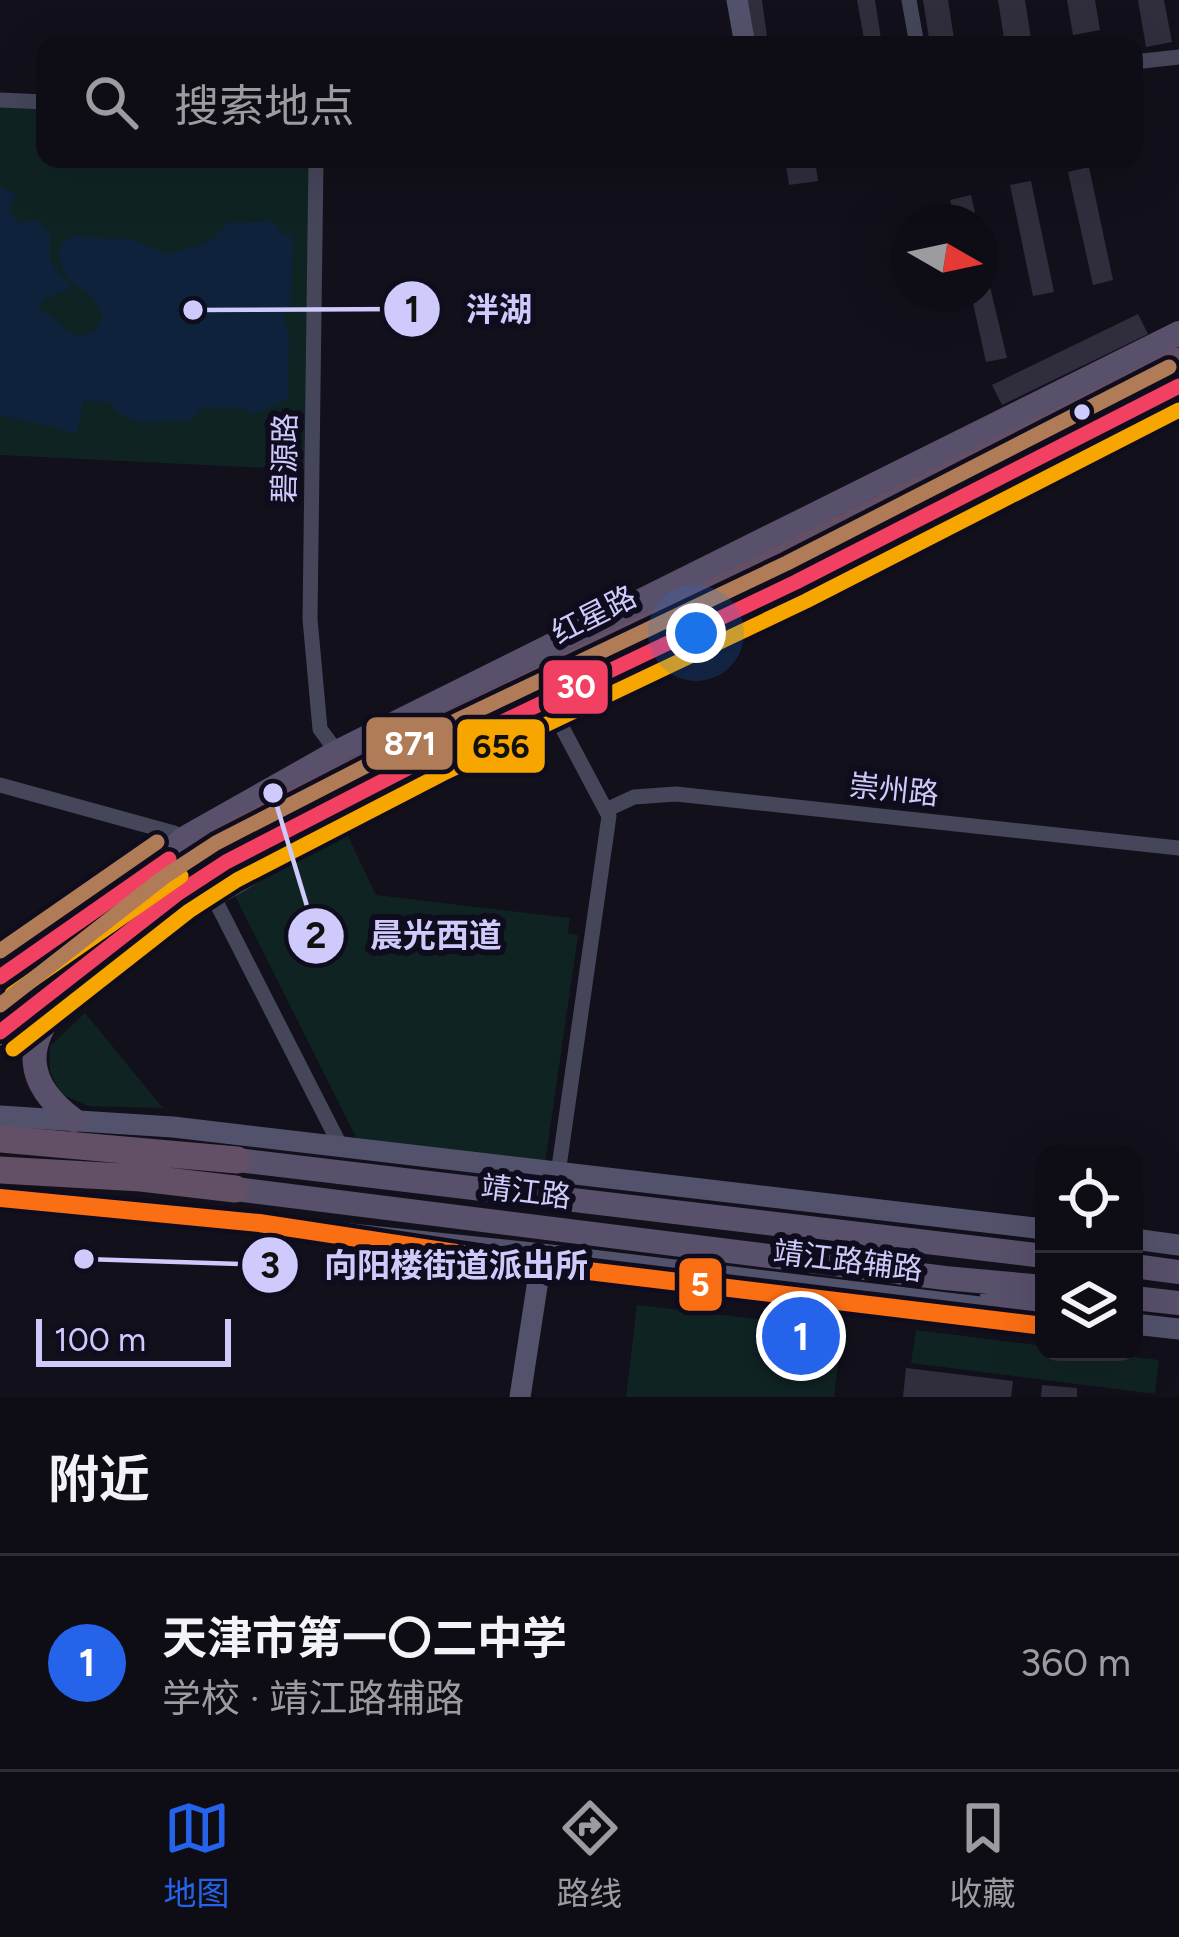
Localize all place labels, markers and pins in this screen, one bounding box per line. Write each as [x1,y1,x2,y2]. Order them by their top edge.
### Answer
callout: 泮湖 [382,275,556,344]
unlabelled marker [1071,401,1093,423]
callout: 晨光西道 [286,901,526,970]
callout: 向阳楼街道派出所 [240,1231,612,1300]
pin: 1 [762,1291,840,1381]

